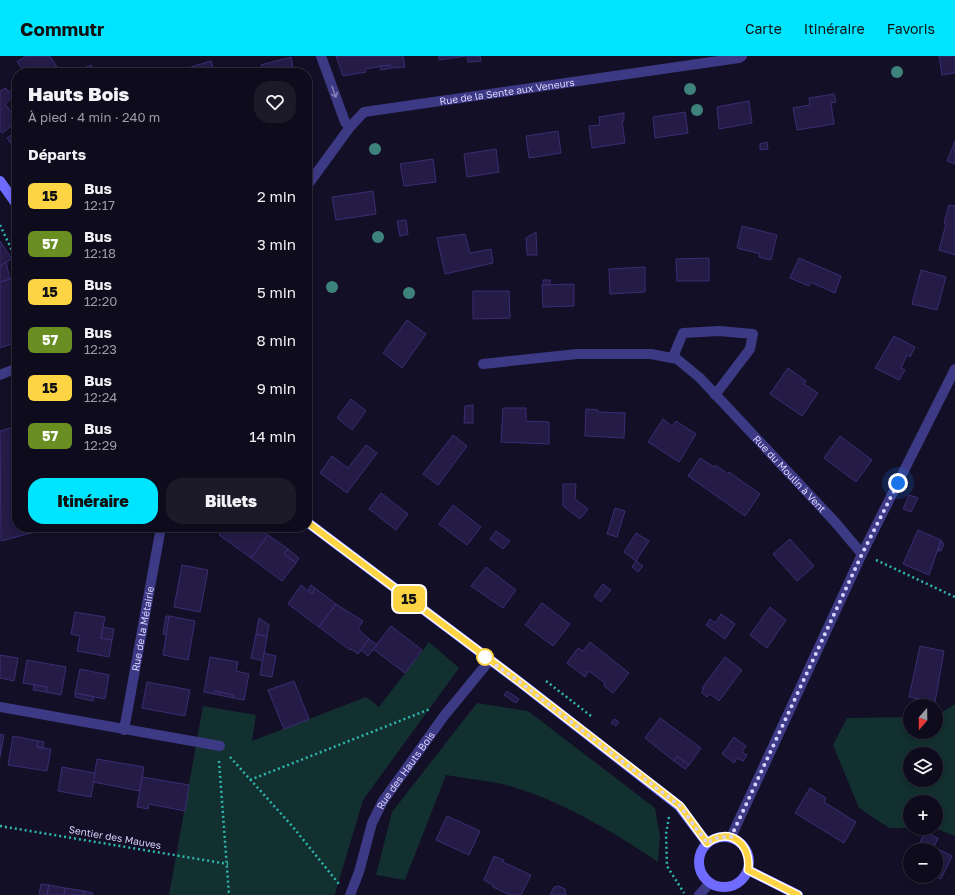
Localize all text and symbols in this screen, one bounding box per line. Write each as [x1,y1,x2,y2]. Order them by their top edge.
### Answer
text: Commutr [20,17,104,40]
text: Carte [745,20,782,37]
text: Itinéraire [804,20,865,37]
text: Favoris [887,20,935,37]
street label: Rue de la Sente aux Veneurs [439,76,575,107]
button: heart [254,81,296,123]
text: Hauts Bois [28,82,129,105]
one-way arrow [331,86,339,98]
text: À pied · 4 min · 240 m [28,109,160,125]
text: Départs [28,145,86,163]
text: Bus [84,179,112,197]
text: 15 [42,187,58,204]
text: 2 min [257,187,296,205]
text: 12:17 [84,197,115,213]
text: Bus [84,227,112,245]
text: 57 [42,235,58,252]
text: 3 min [257,235,296,253]
text: 12:18 [84,245,116,261]
text: Bus [84,275,112,293]
text: 15 [42,283,58,300]
text: 5 min [257,283,296,301]
text: 12:20 [84,293,117,309]
text: Bus [84,323,112,341]
text: 57 [42,331,58,348]
text: 8 min [257,331,296,349]
text: 12:23 [84,341,117,357]
text: Bus [84,371,112,389]
text: 15 [42,379,58,396]
text: 9 min [257,379,296,397]
text: 12:24 [84,389,117,405]
text: Bus [84,419,112,437]
text: 57 [42,427,58,444]
text: 14 min [249,427,296,445]
street label: Rue du Moulin à Vent [751,433,829,515]
text: 12:29 [84,437,117,453]
your location [888,473,908,493]
button: Itinéraire [28,478,158,524]
button: Billets [166,478,296,524]
street label: Rue de la Métairie [129,585,156,672]
line badge: 15 [391,586,427,612]
text: 15 [401,590,417,607]
unlabelled marker [476,648,494,666]
north arrow [903,699,943,739]
map controls [903,699,943,883]
street label: Rue des Hauts Bois [374,729,437,811]
button: layers [903,747,943,787]
button: + [903,795,943,835]
street label: Sentier des Mauves [68,823,162,851]
button: − [903,843,943,883]

